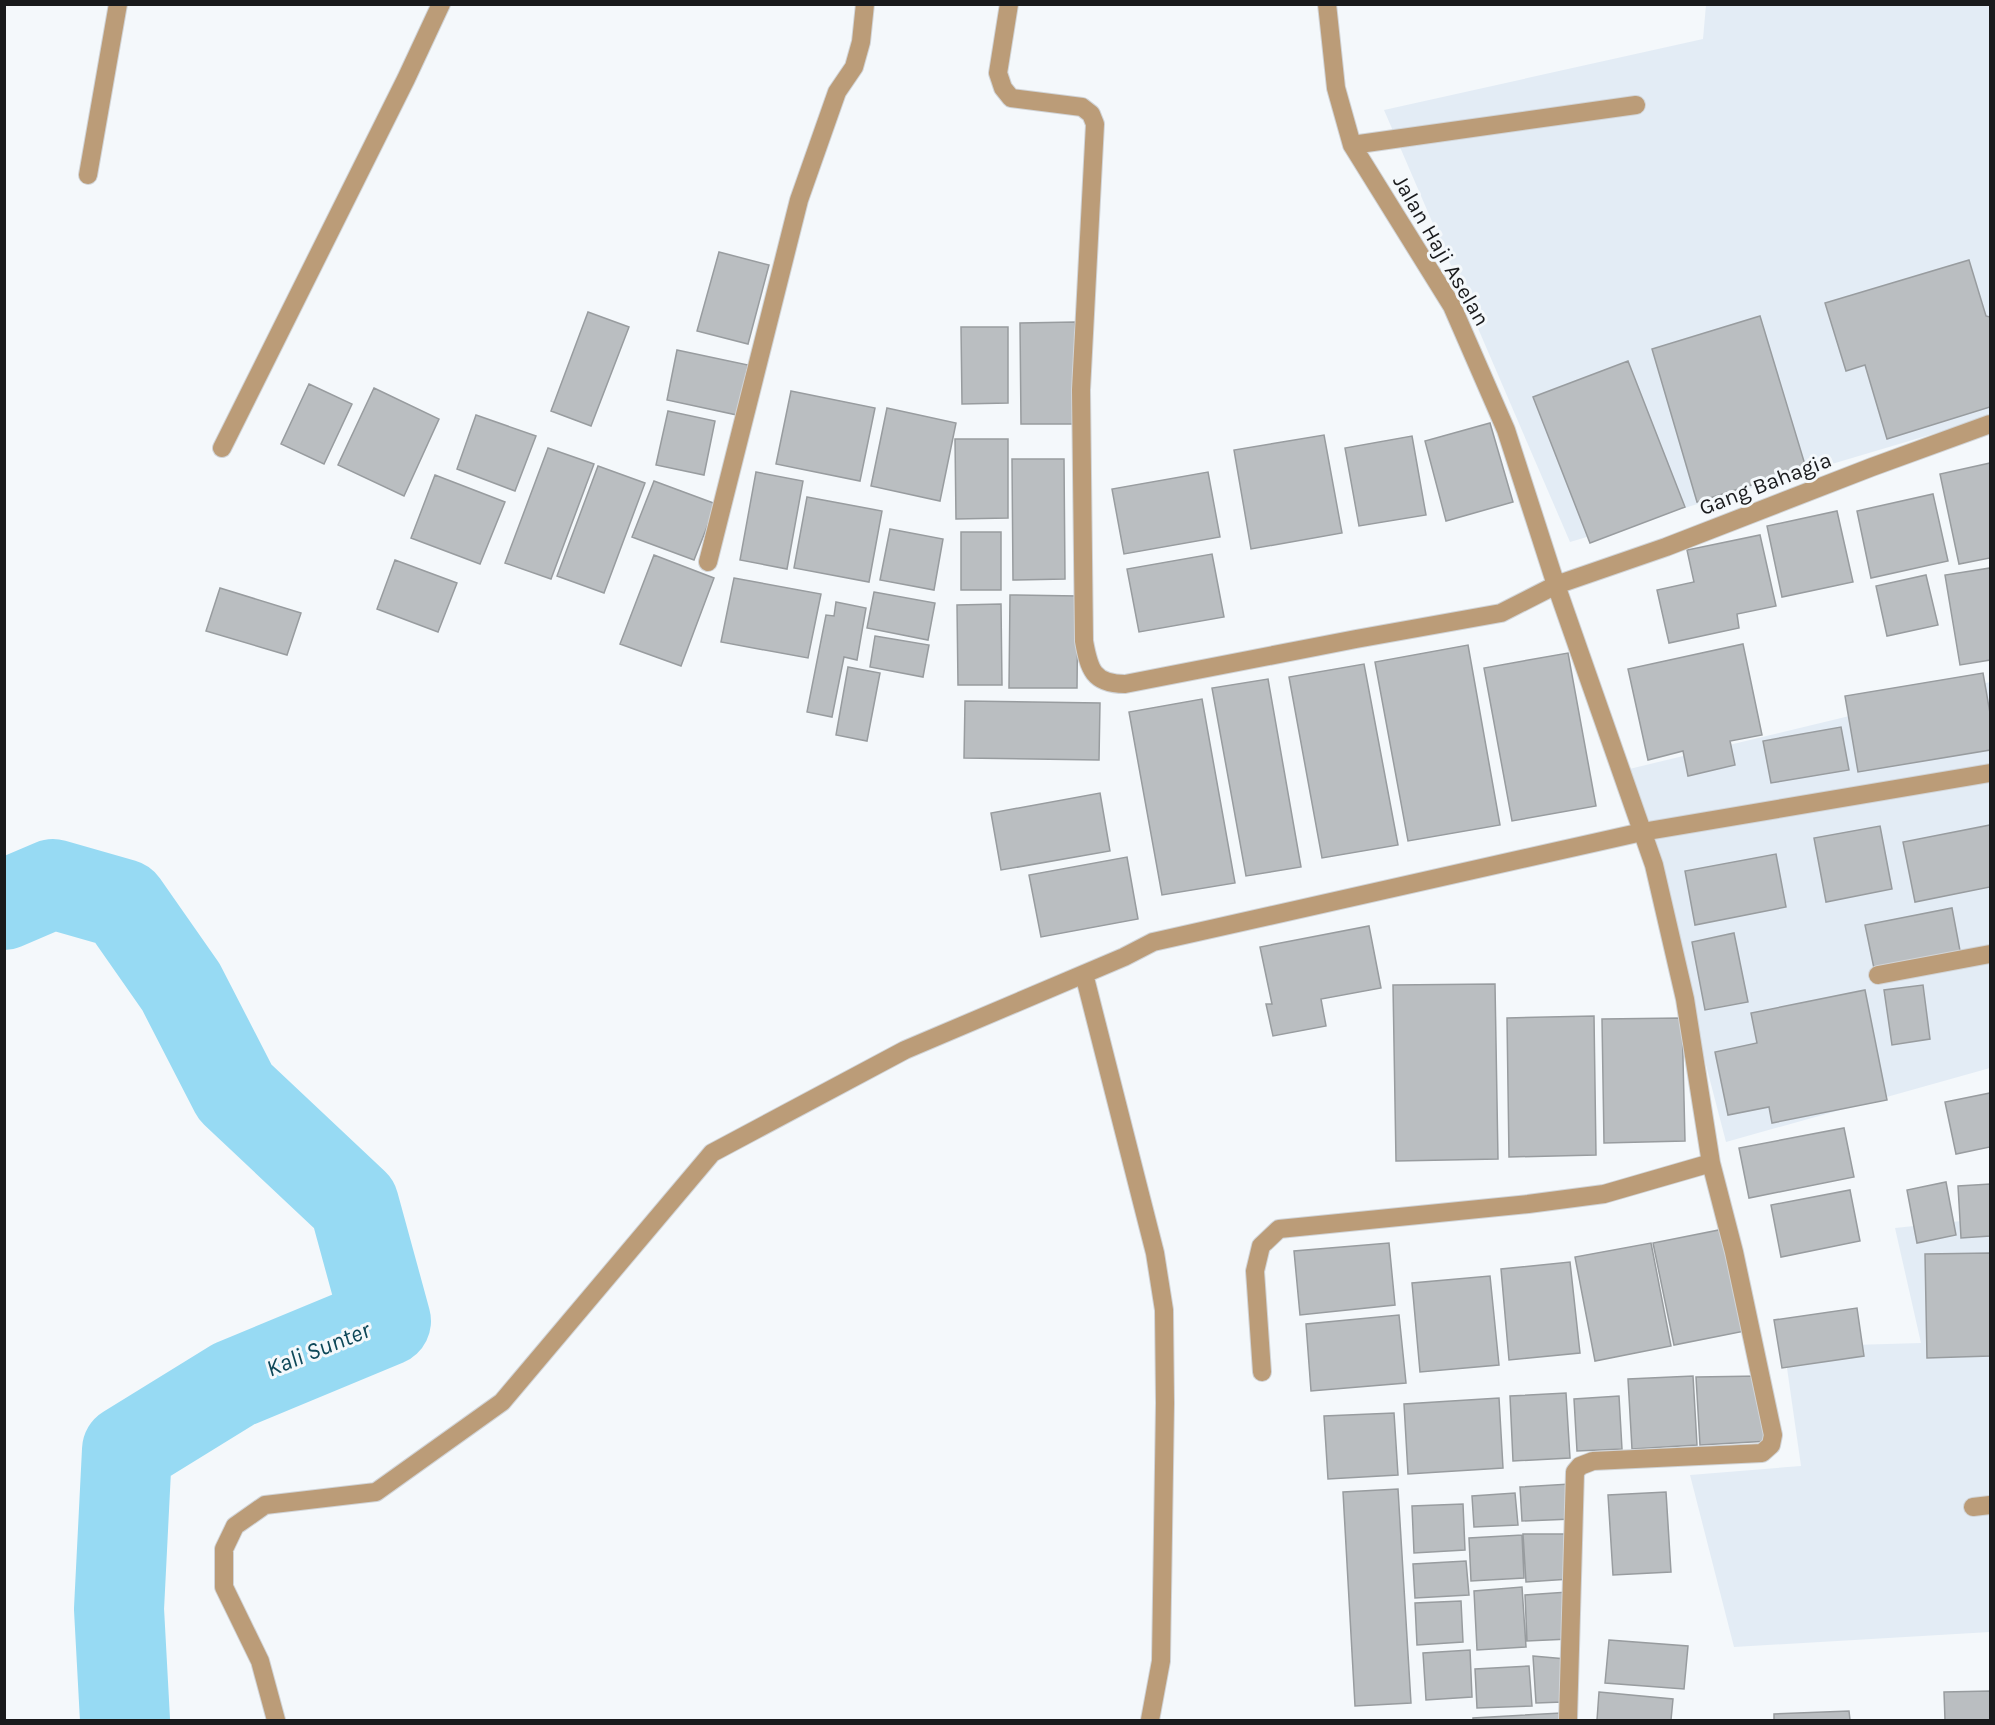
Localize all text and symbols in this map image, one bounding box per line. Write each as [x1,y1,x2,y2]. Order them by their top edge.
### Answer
street label: Jalan Haji Aselan [1387,170,1495,331]
street label: Gang Bahagia [1696,447,1835,521]
water label: Kali Sunter [262,1315,375,1382]

